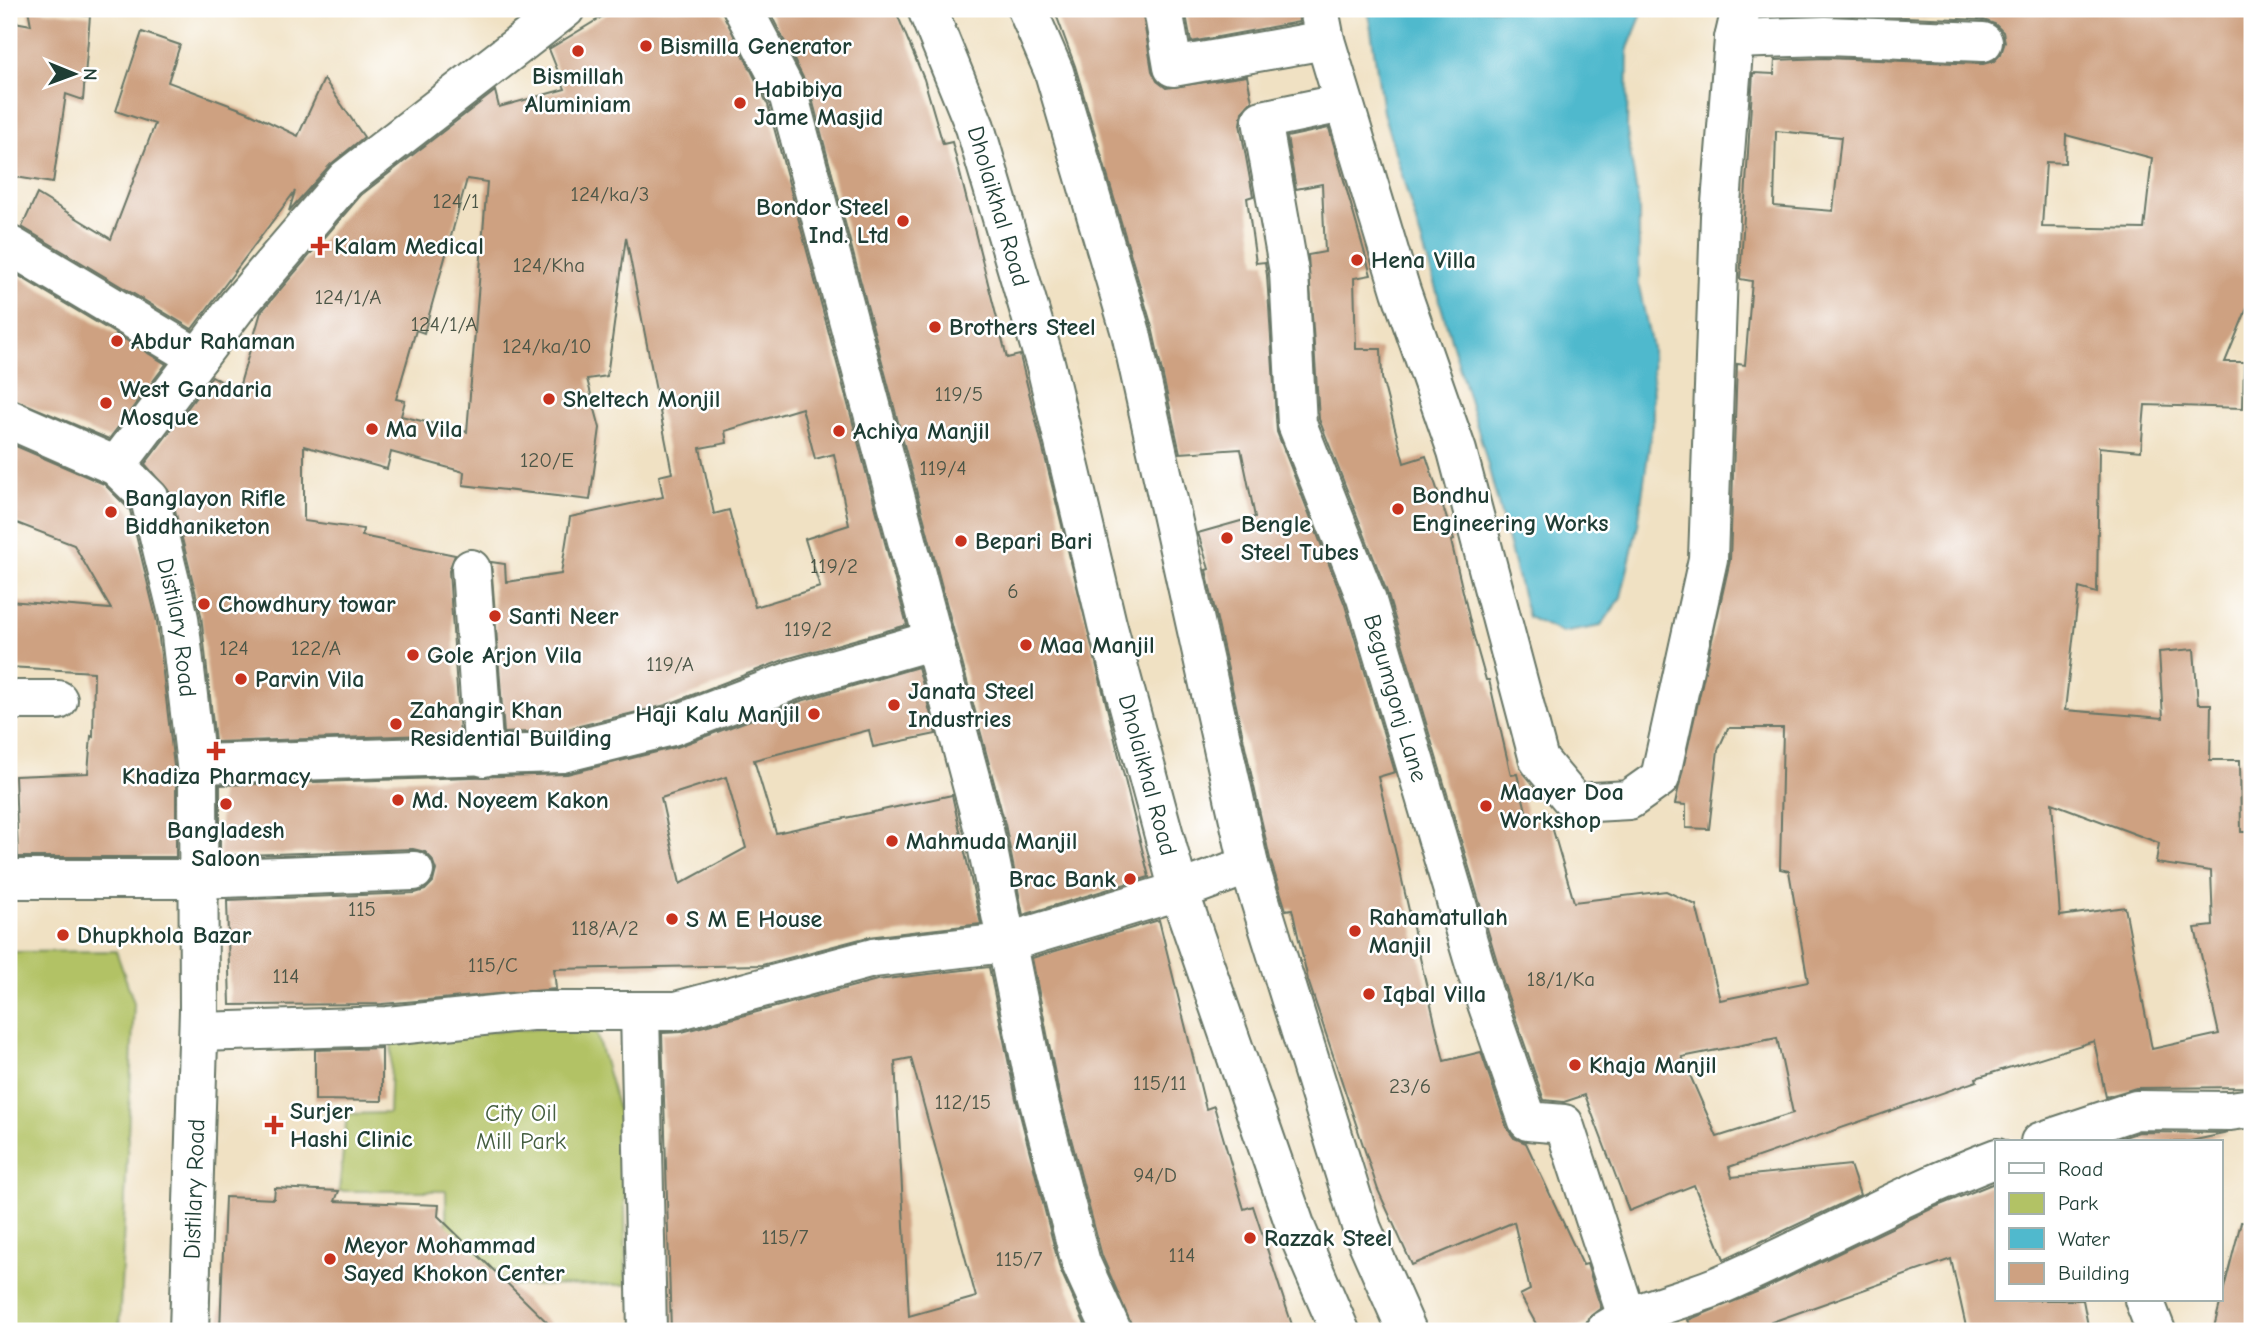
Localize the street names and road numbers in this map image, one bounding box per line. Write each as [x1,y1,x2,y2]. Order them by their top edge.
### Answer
street label: Dholaikhal Road [961,123,1036,290]
street label: Distilary Road [151,555,202,699]
street label: Begumgonj Lane [1358,611,1434,785]
street label: Dholaikhal Road [1113,691,1183,858]
street label: Distilary Road [178,1118,210,1260]

